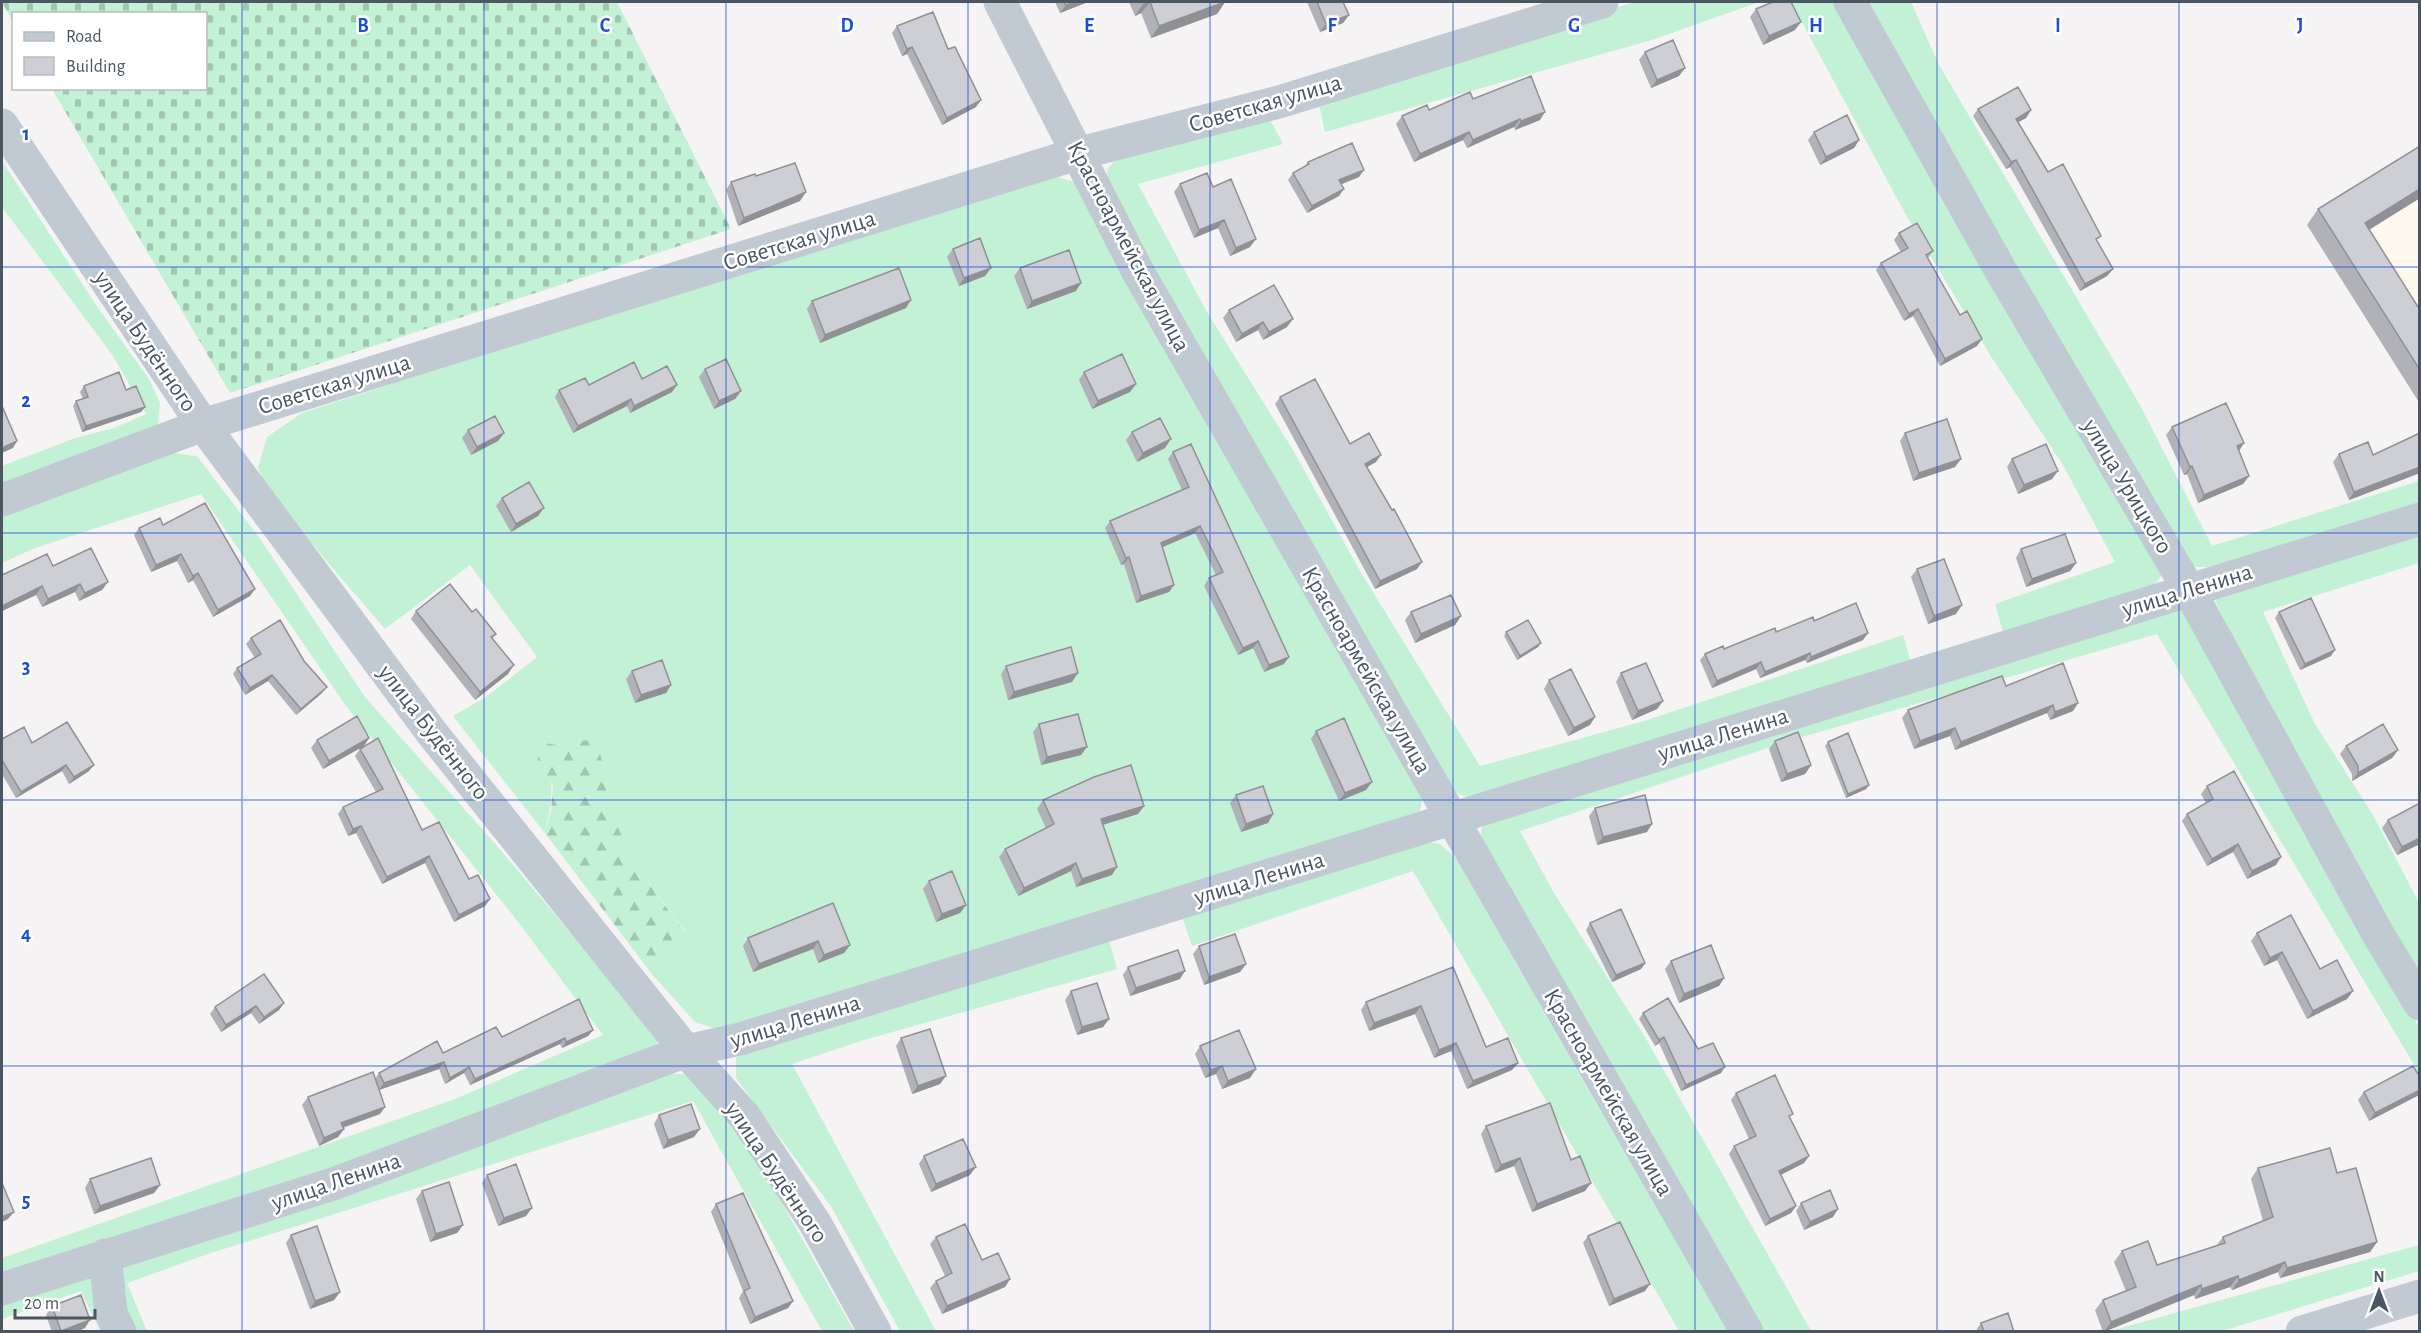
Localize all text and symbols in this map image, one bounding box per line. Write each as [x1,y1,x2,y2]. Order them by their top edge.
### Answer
legend [12,12,207,90]
text: B [357,16,369,36]
text: C [600,16,611,36]
text: D [840,16,854,36]
text: E [1084,16,1094,36]
text: F [1327,16,1337,36]
text: G [1568,16,1580,36]
text: H [1809,16,1823,36]
text: I [2055,16,2061,36]
text: J [2297,16,2303,36]
text: Road [66,28,102,46]
text: Building [66,58,126,76]
street label: Советская улица [1186,71,1345,137]
text: 1 [22,124,30,144]
street label: Красноармейская улица [1062,137,1194,356]
street label: Советская улица [720,206,878,276]
street label: улица Будённого [89,266,201,416]
street label: Советская улица [255,350,413,420]
text: 2 [21,391,31,411]
street label: улица Урицкого [2077,414,2177,558]
street label: улица Ленина [2118,560,2255,622]
street label: Красноармейская улица [1297,563,1435,778]
text: 3 [22,657,30,677]
street label: улица Будённого [373,660,493,805]
street label: улица Ленина [1654,704,1791,766]
street label: улица Ленина [1190,848,1327,910]
text: 4 [21,924,31,944]
street label: Красноармейская улица [1539,985,1677,1200]
street label: улица Ленина [726,991,863,1053]
street label: улица Будённого [720,1097,832,1247]
street label: улица Ленина [268,1149,404,1216]
text: 5 [22,1191,30,1211]
north arrow [2349,1261,2409,1321]
text: N [2373,1269,2385,1285]
scale bar [15,1282,94,1320]
text: 20 m [24,1295,59,1313]

